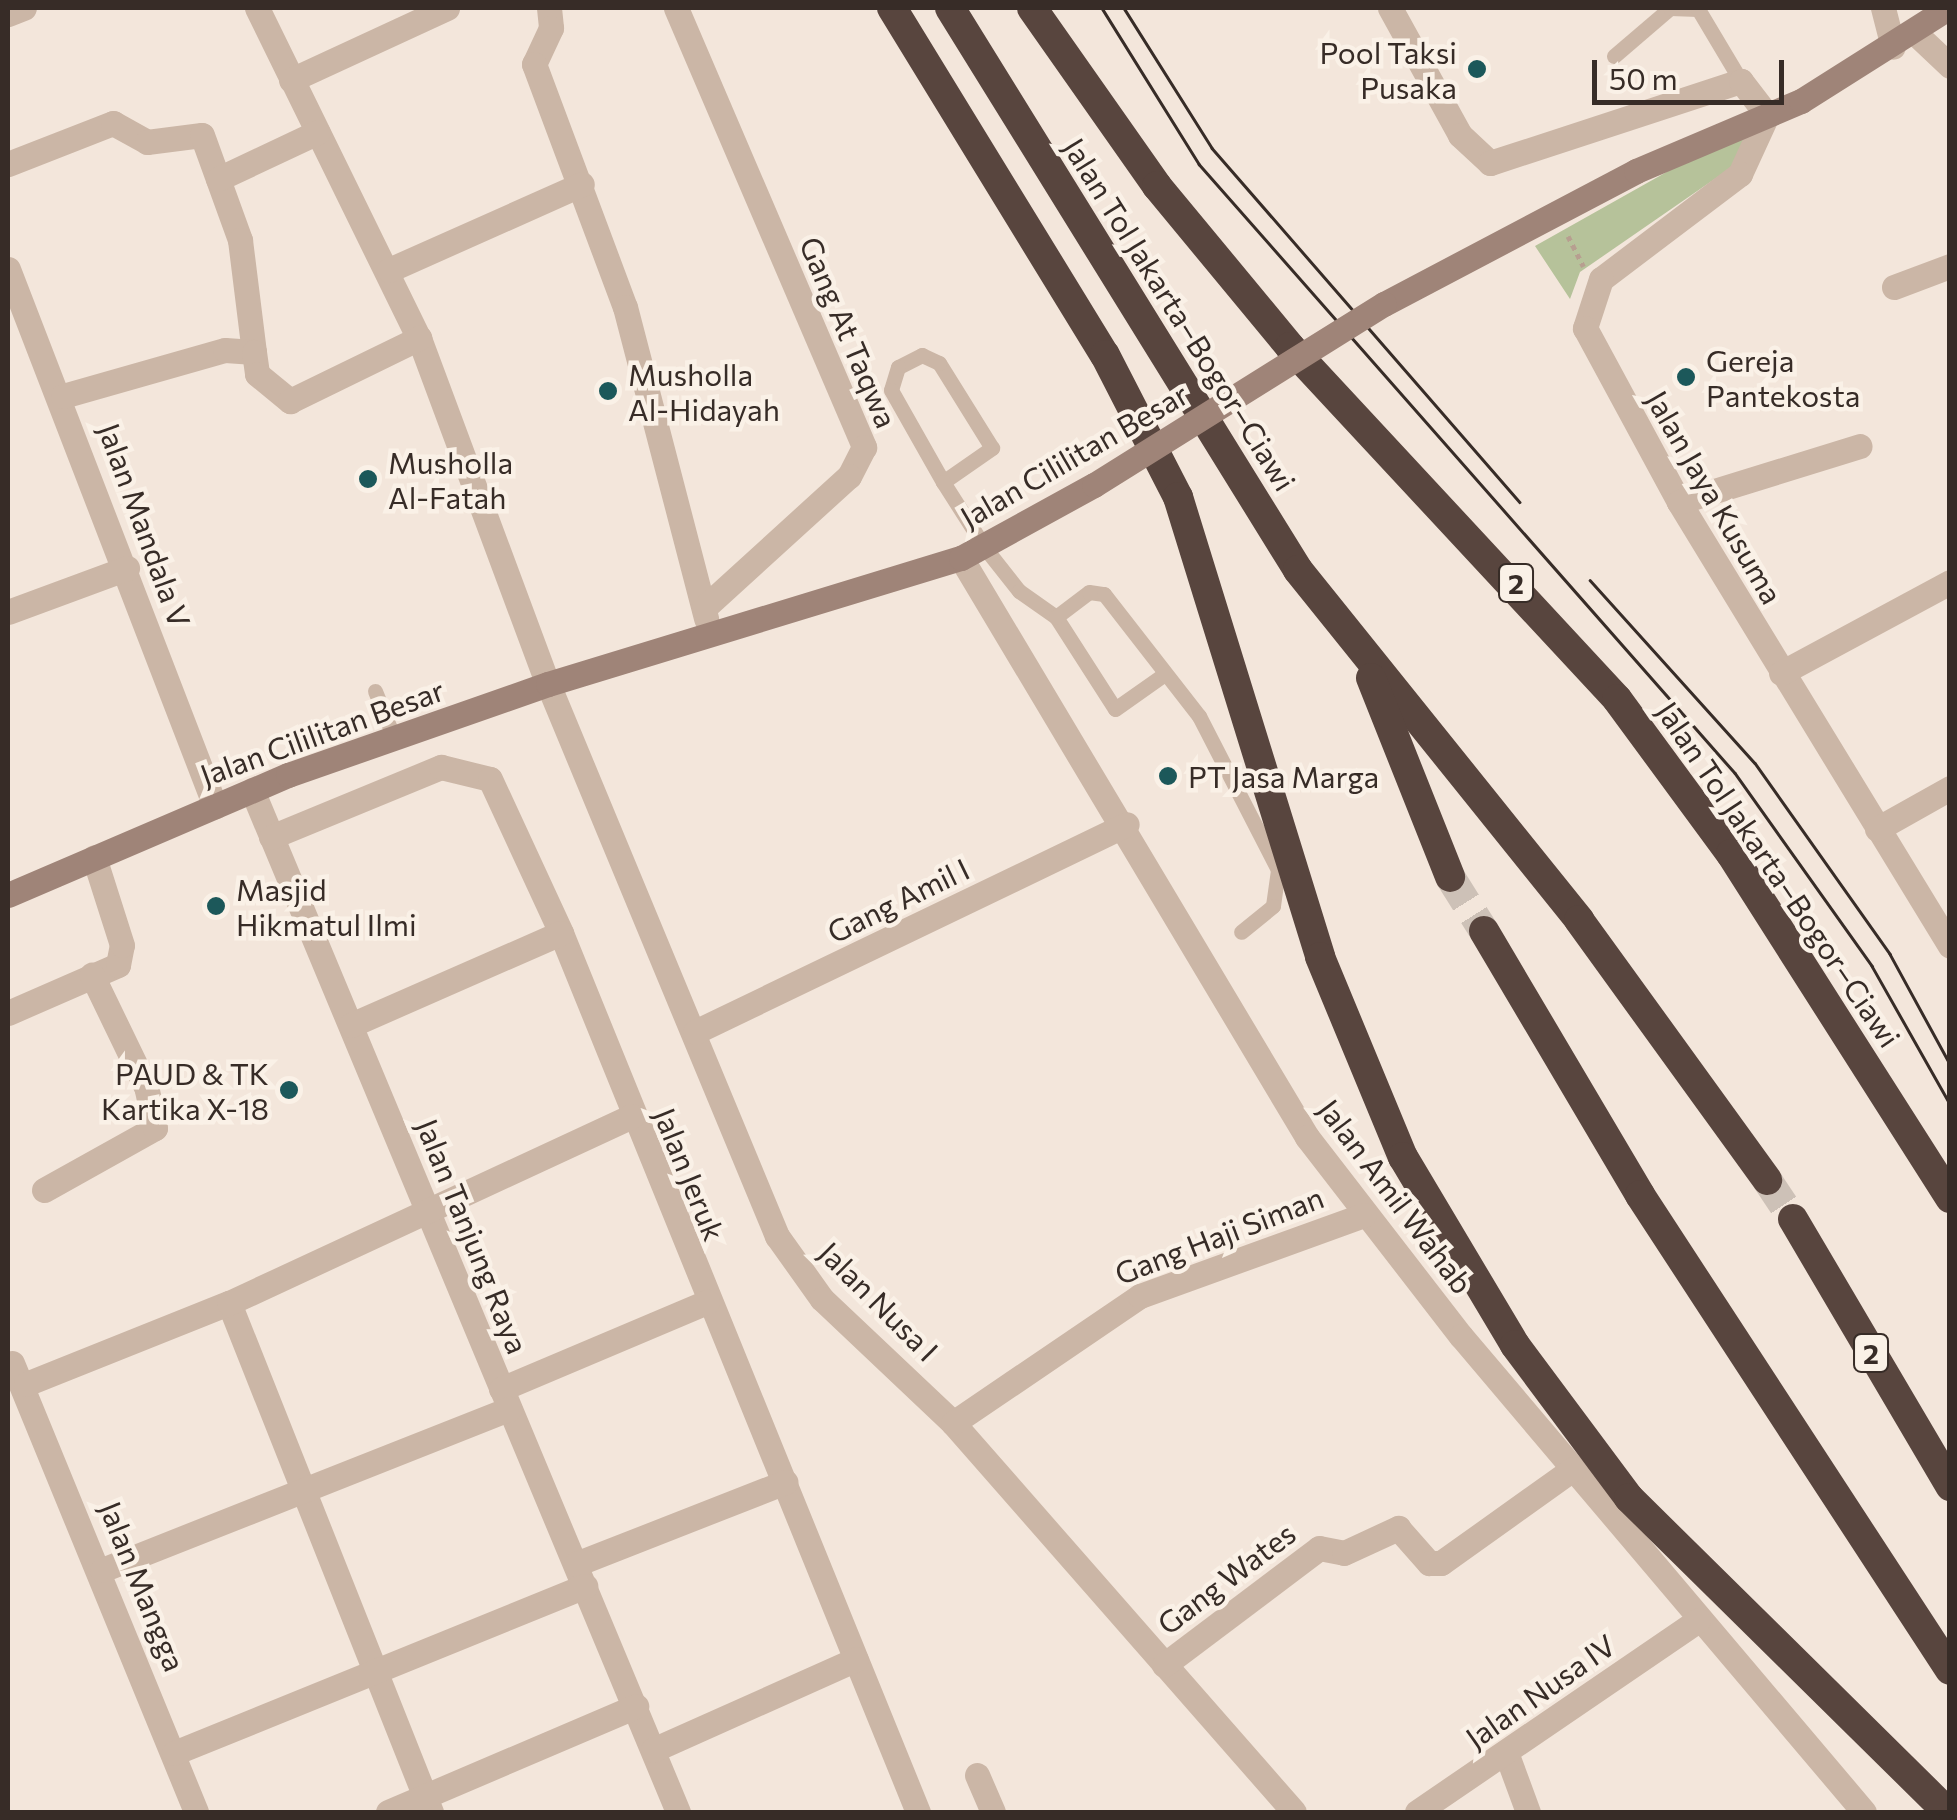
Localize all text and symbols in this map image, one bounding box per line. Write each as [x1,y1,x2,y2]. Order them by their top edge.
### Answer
place label: Pool Taksi Pusaka [1320,34,1457,104]
scale bar [1597,40,1790,102]
marker: Pool Taksi Pusaka [1466,58,1488,80]
text: 50 m [1609,59,1678,96]
street label: Jalan Tol Jakarta–Bogor–Ciawi [1056,131,1304,497]
street label: Gang At Taqwa [793,231,905,433]
place label: Gereja Pantekosta [1706,342,1860,412]
place label: Musholla Al-Hidayah [628,356,780,426]
marker: Gereja Pantekosta [1675,366,1697,388]
street label: Jalan Cililitan Besar [954,375,1194,535]
marker: Musholla Al-Hidayah [597,380,619,402]
street label: Jalan Jaya Kusuma [1639,384,1791,610]
street label: Jalan Mandala V [91,418,199,632]
place label: Musholla Al-Fatah [388,444,513,514]
marker: Musholla Al-Fatah [357,468,379,490]
road number: 2 [1496,560,1536,606]
street label: Jalan Cililitan Besar [195,671,449,793]
street label: Jalan Tol Jakarta–Bogor–Ciawi [1650,694,1908,1054]
place label: PT Jasa Marga [1188,758,1379,794]
marker: PT Jasa Marga [1157,765,1179,787]
street label: Gang Amil I [821,850,975,950]
place label: Masjid Hikmatul Ilmi [236,871,417,942]
marker: Masjid Hikmatul Ilmi [205,895,227,917]
place label: PAUD & TK Kartika X-18 [101,1055,269,1126]
marker: PAUD & TK Kartika X-18 [278,1079,300,1101]
street label: Jalan Amil Wahab [1311,1092,1481,1300]
street label: Jalan Jeruk [647,1102,733,1246]
street label: Jalan Tanjung Raya [409,1113,537,1359]
street label: Gang Haji Siman [1110,1179,1328,1291]
street label: Jalan Nusa I [812,1234,946,1368]
road number: 2 [1851,1330,1891,1376]
street label: Jalan Mangga [93,1496,193,1676]
street label: Gang Wates [1150,1515,1302,1641]
street label: Jalan Nusa IV [1458,1626,1622,1756]

